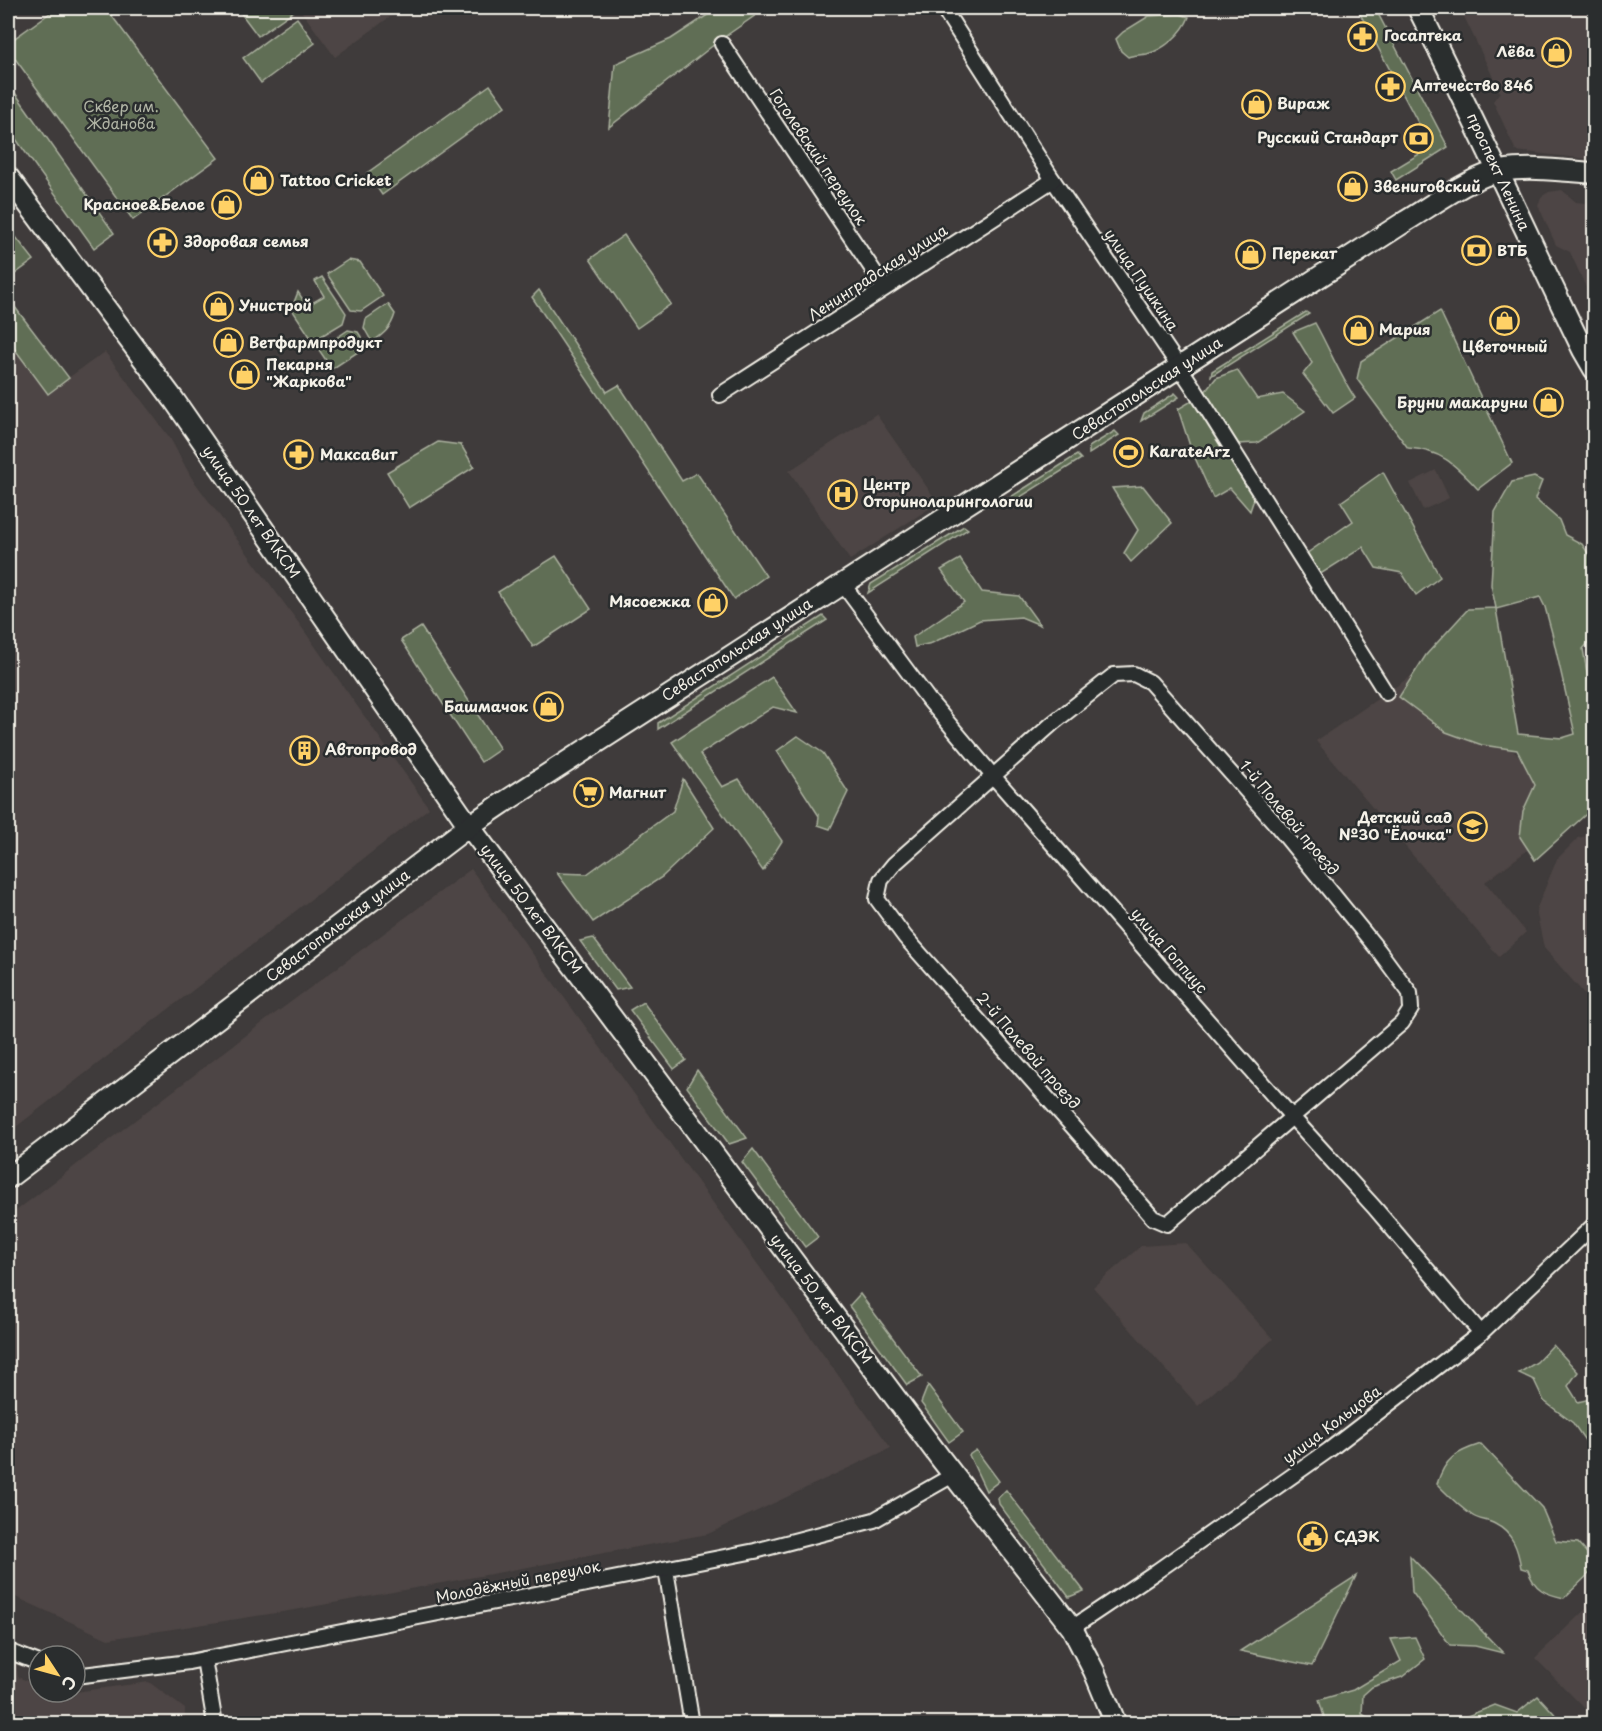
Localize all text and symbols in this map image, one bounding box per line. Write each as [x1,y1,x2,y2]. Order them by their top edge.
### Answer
pharmacy icon: Госаптека [1347,20,1379,52]
place label: Госаптека [1384,23,1462,46]
shop icon: Лёва [1540,36,1572,68]
place label: Лёва [1497,39,1535,62]
pharmacy icon: Аптечество 846 [1375,70,1407,102]
place label: Аптечество 846 [1412,73,1534,96]
street label: Гоголевский переулок [765,83,874,229]
shop icon: Вираж [1240,88,1272,120]
place label: Вираж [1277,91,1330,114]
park label: Сквер им. Жданова [83,94,159,134]
street label: проспект Ленина [1462,109,1537,235]
bank icon: Русский Стандарт [1403,122,1435,154]
place label: Русский Стандарт [1257,125,1398,148]
shop icon: Tattoo Cricket [243,165,275,197]
place label: Tattoo Cricket [280,168,391,191]
shop icon: Звениговский [1337,171,1369,203]
place label: Звениговский [1373,174,1481,197]
shop icon: Красное&Белое [210,189,242,221]
place label: Красное&Белое [83,192,206,215]
street label: Ленинградская улица [803,218,952,326]
street label: улица Пушкина [1099,223,1185,335]
pharmacy icon: Здоровая семья [147,226,179,258]
place label: Здоровая семья [183,229,309,252]
bank icon: ВТБ [1460,235,1492,267]
shop icon: Перекат [1235,238,1267,270]
place label: ВТБ [1497,238,1527,261]
place label: Перекат [1272,241,1338,264]
shop icon: Унистрой [202,290,234,322]
place label: Унистрой [238,293,312,316]
shop icon: Цветочный [1489,304,1521,336]
shop icon: Мария [1342,314,1374,346]
place label: Мария [1379,317,1431,340]
shop icon: Ветфармпродукт [212,327,244,359]
place label: Ветфармпродукт [249,330,383,353]
street label: Севастопольская улица [1066,330,1226,445]
place label: Цветочный [1462,334,1548,357]
place label: Пекарня "Жаркова" [266,352,352,392]
shop icon: Пекарня "Жаркова" [229,358,261,390]
shop icon: Бруни макаруни [1533,387,1565,419]
place label: Бруни макаруни [1397,390,1528,413]
sports icon: KarateArz [1112,436,1144,468]
pharmacy icon: Максавит [283,439,315,471]
place label: KarateArz [1149,439,1230,462]
street label: улица 50 лет ВЛКСМ [198,440,307,582]
place label: Максавит [320,442,398,465]
place label: Центр Оториноларингологии [863,472,1033,512]
hospital icon: Центр Оториноларингологии [826,478,858,510]
shop icon: Мясоежка [696,586,728,618]
place label: Мясоежка [609,589,692,612]
street label: Севастопольская улица [656,591,816,706]
shop icon: Башмачок [533,691,565,723]
place label: Башмачок [444,694,528,717]
building icon: Автопровод [288,734,320,766]
place label: Автопровод [325,737,417,760]
street label: 1-й Полевой проезд [1235,754,1345,880]
supermarket icon: Магнит [572,777,604,809]
place label: Магнит [609,780,667,803]
place label: Детский сад №30 "Ёлочка" [1339,805,1452,845]
school or university icon: Детский сад №30 "Ёлочка" [1457,811,1489,843]
street label: улица 50 лет ВЛКСМ [476,838,589,978]
street label: Севастопольская улица [260,862,415,987]
street label: улица Гоппиус [1126,902,1214,998]
street label: 2-й Полевой проезд [972,986,1087,1114]
street label: улица 50 лет ВЛКСМ [766,1228,879,1368]
street label: улица Кольцова [1277,1379,1386,1469]
public building icon: СДЭК [1297,1521,1329,1553]
place label: СДЭК [1334,1524,1379,1547]
street label: Молодёжный переулок [433,1553,602,1608]
north arrow [27,1644,87,1704]
text: С [57,1671,83,1695]

